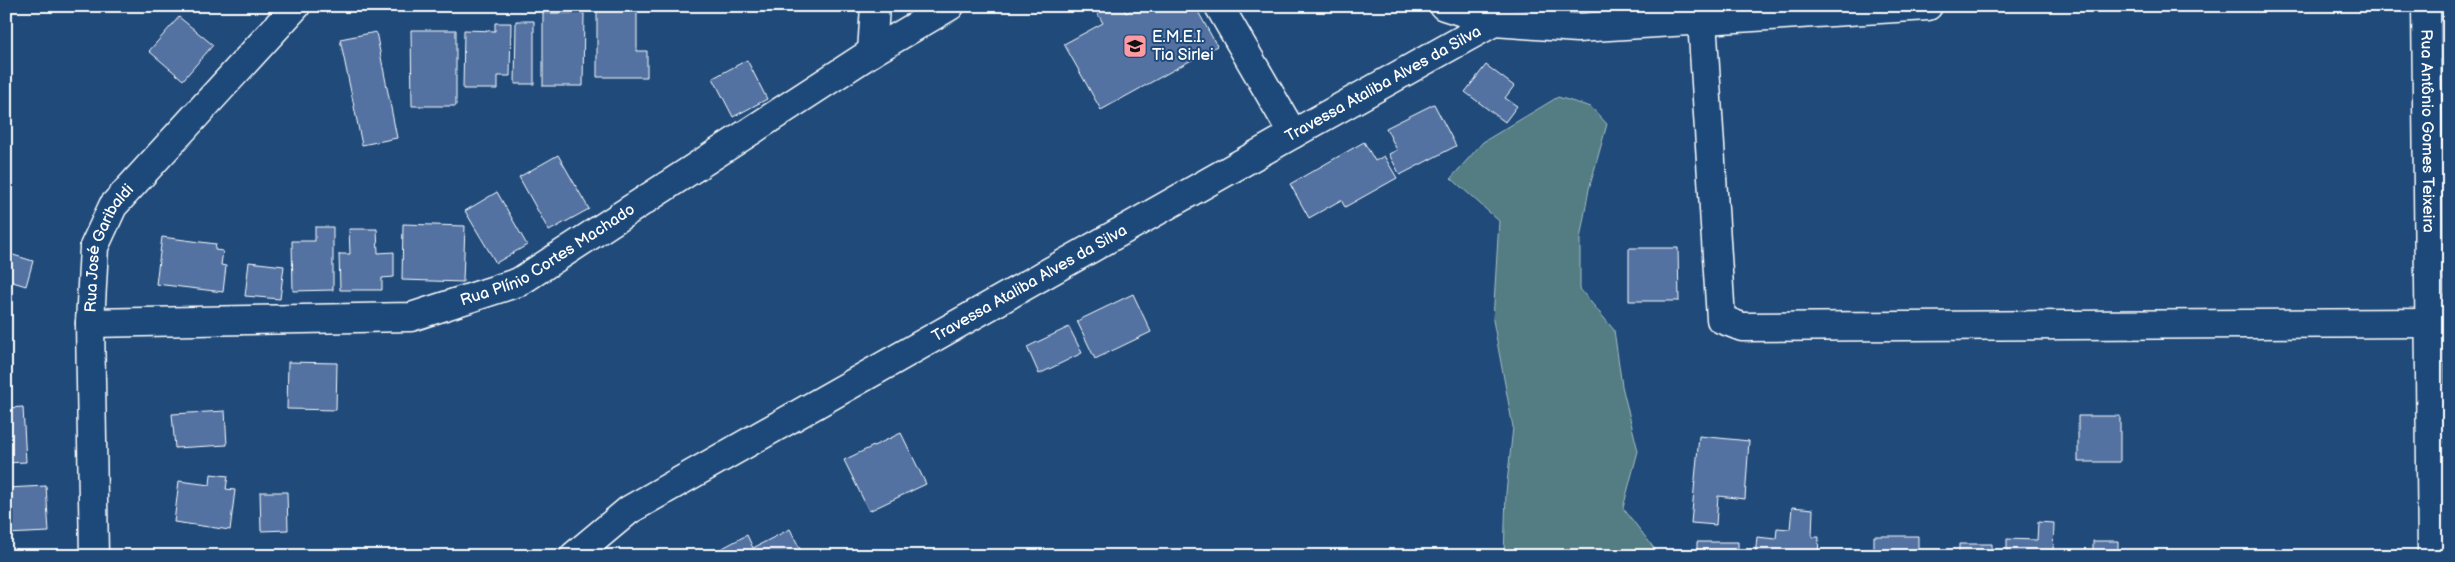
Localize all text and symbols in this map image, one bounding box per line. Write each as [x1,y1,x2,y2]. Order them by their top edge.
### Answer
street label: Travessa Ataliba Alves da Silva [1282,22,1484,146]
place label: E.M.E.I. Tia Sirlei [1152,28,1214,65]
street label: Rua Antônio Gomes Teixeira [2417,29,2438,233]
school or university icon: E.M.E.I. Tia Sirlei [1122,33,1148,59]
street label: Rua José Garibaldi [81,180,138,313]
street label: Rua Plínio Cortes Machado [458,200,638,310]
street label: Travessa Ataliba Alves da Silva [929,220,1130,346]

